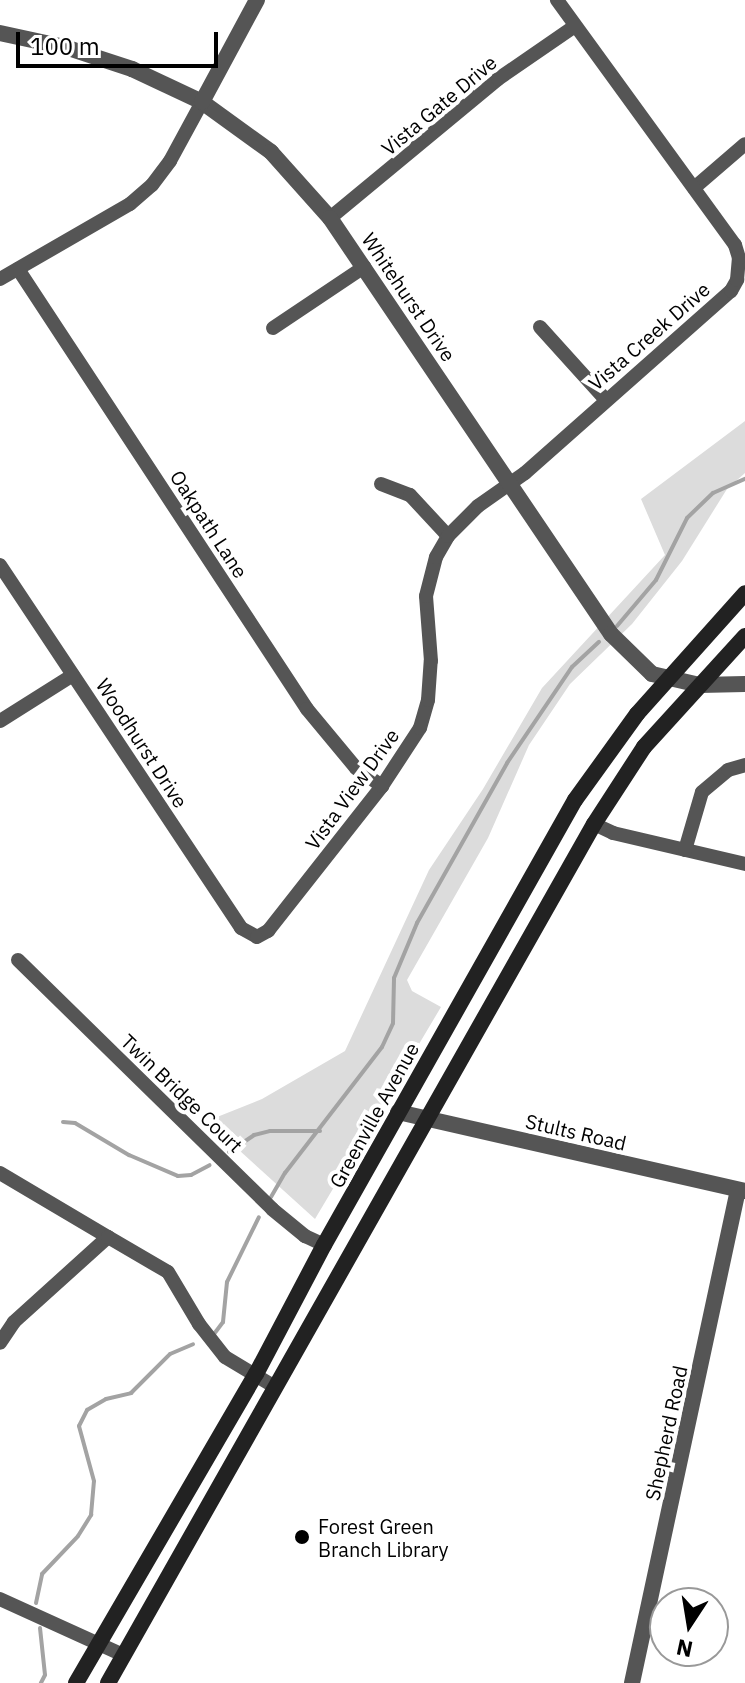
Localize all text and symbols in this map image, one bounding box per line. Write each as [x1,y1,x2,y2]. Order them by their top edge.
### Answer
scale bar [20,16,222,66]
text: 100 m [30,30,100,62]
street label: Vista Gate Drive [377,50,501,160]
street label: Whitehurst Drive [357,228,461,366]
street label: Vista Creek Drive [584,277,714,395]
street label: Oakpath Lane [165,466,253,582]
street label: Woodhurst Drive [91,674,193,812]
street label: Vista View Drive [300,724,404,854]
street label: Twin Bridge Court [116,1029,248,1157]
street label: Greenville Avenue [324,1038,424,1192]
street label: Stults Road [523,1109,629,1155]
street label: Shepherd Road [640,1363,692,1503]
place label: Forest Green Branch Library [318,1514,449,1561]
marker: Forest Green Branch Library [293,1528,311,1546]
north arrow [649,1587,729,1667]
text: N [674,1633,695,1665]

